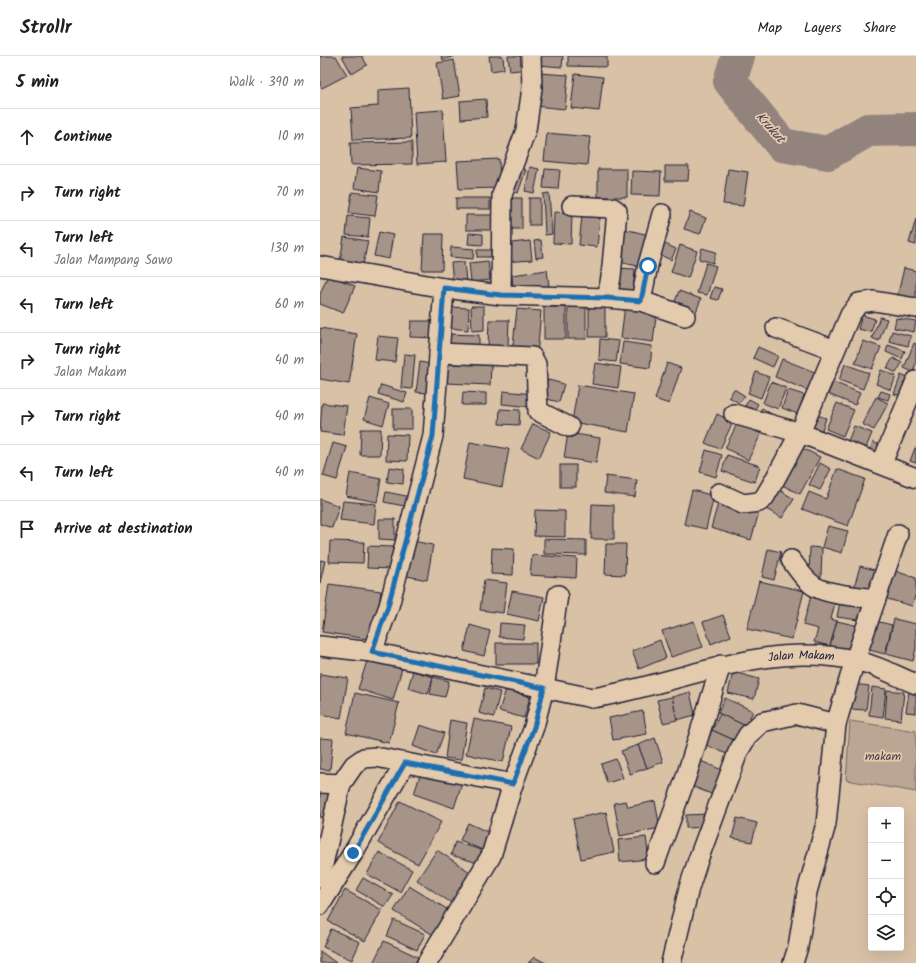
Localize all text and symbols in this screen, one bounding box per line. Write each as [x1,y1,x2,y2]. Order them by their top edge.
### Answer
text: Strollr [20,13,72,43]
text: Map [758,17,782,39]
text: Layers [804,17,842,39]
text: Share [864,17,896,39]
text: 5 min [16,69,59,96]
text: Walk · 390 m [229,72,304,93]
water label: Krukut [750,108,791,150]
text: Continue [54,125,112,149]
icon: ahead [16,126,38,148]
text: 10 m [278,126,304,147]
text: Turn right [54,181,121,205]
icon: right [16,182,38,204]
text: 70 m [276,182,304,203]
text: Turn left [54,226,114,250]
icon: left [16,238,38,260]
text: 130 m [270,238,304,259]
text: Jalan Mampang Sawo [54,250,173,271]
route start [639,257,657,275]
text: Turn left [54,293,114,317]
icon: left [16,294,38,316]
text: 60 m [275,294,304,315]
text: Turn right [54,338,121,362]
icon: right [16,350,38,372]
text: 40 m [275,350,304,371]
text: Jalan Makam [54,362,127,383]
text: Turn right [54,405,121,429]
icon: right [16,406,38,428]
text: 40 m [275,406,304,427]
text: Turn left [54,461,114,485]
icon: left [16,462,38,484]
text: 40 m [275,462,304,483]
text: Arrive at destination [54,517,193,541]
icon: arrive [16,518,38,540]
street label: Jalan Makam [766,645,836,667]
park label: makam [865,747,901,766]
map controls [868,807,904,951]
button: + [868,807,904,843]
button: − [868,843,904,879]
route end [344,844,362,862]
button: locate [868,879,904,915]
button: layers [868,915,904,951]

